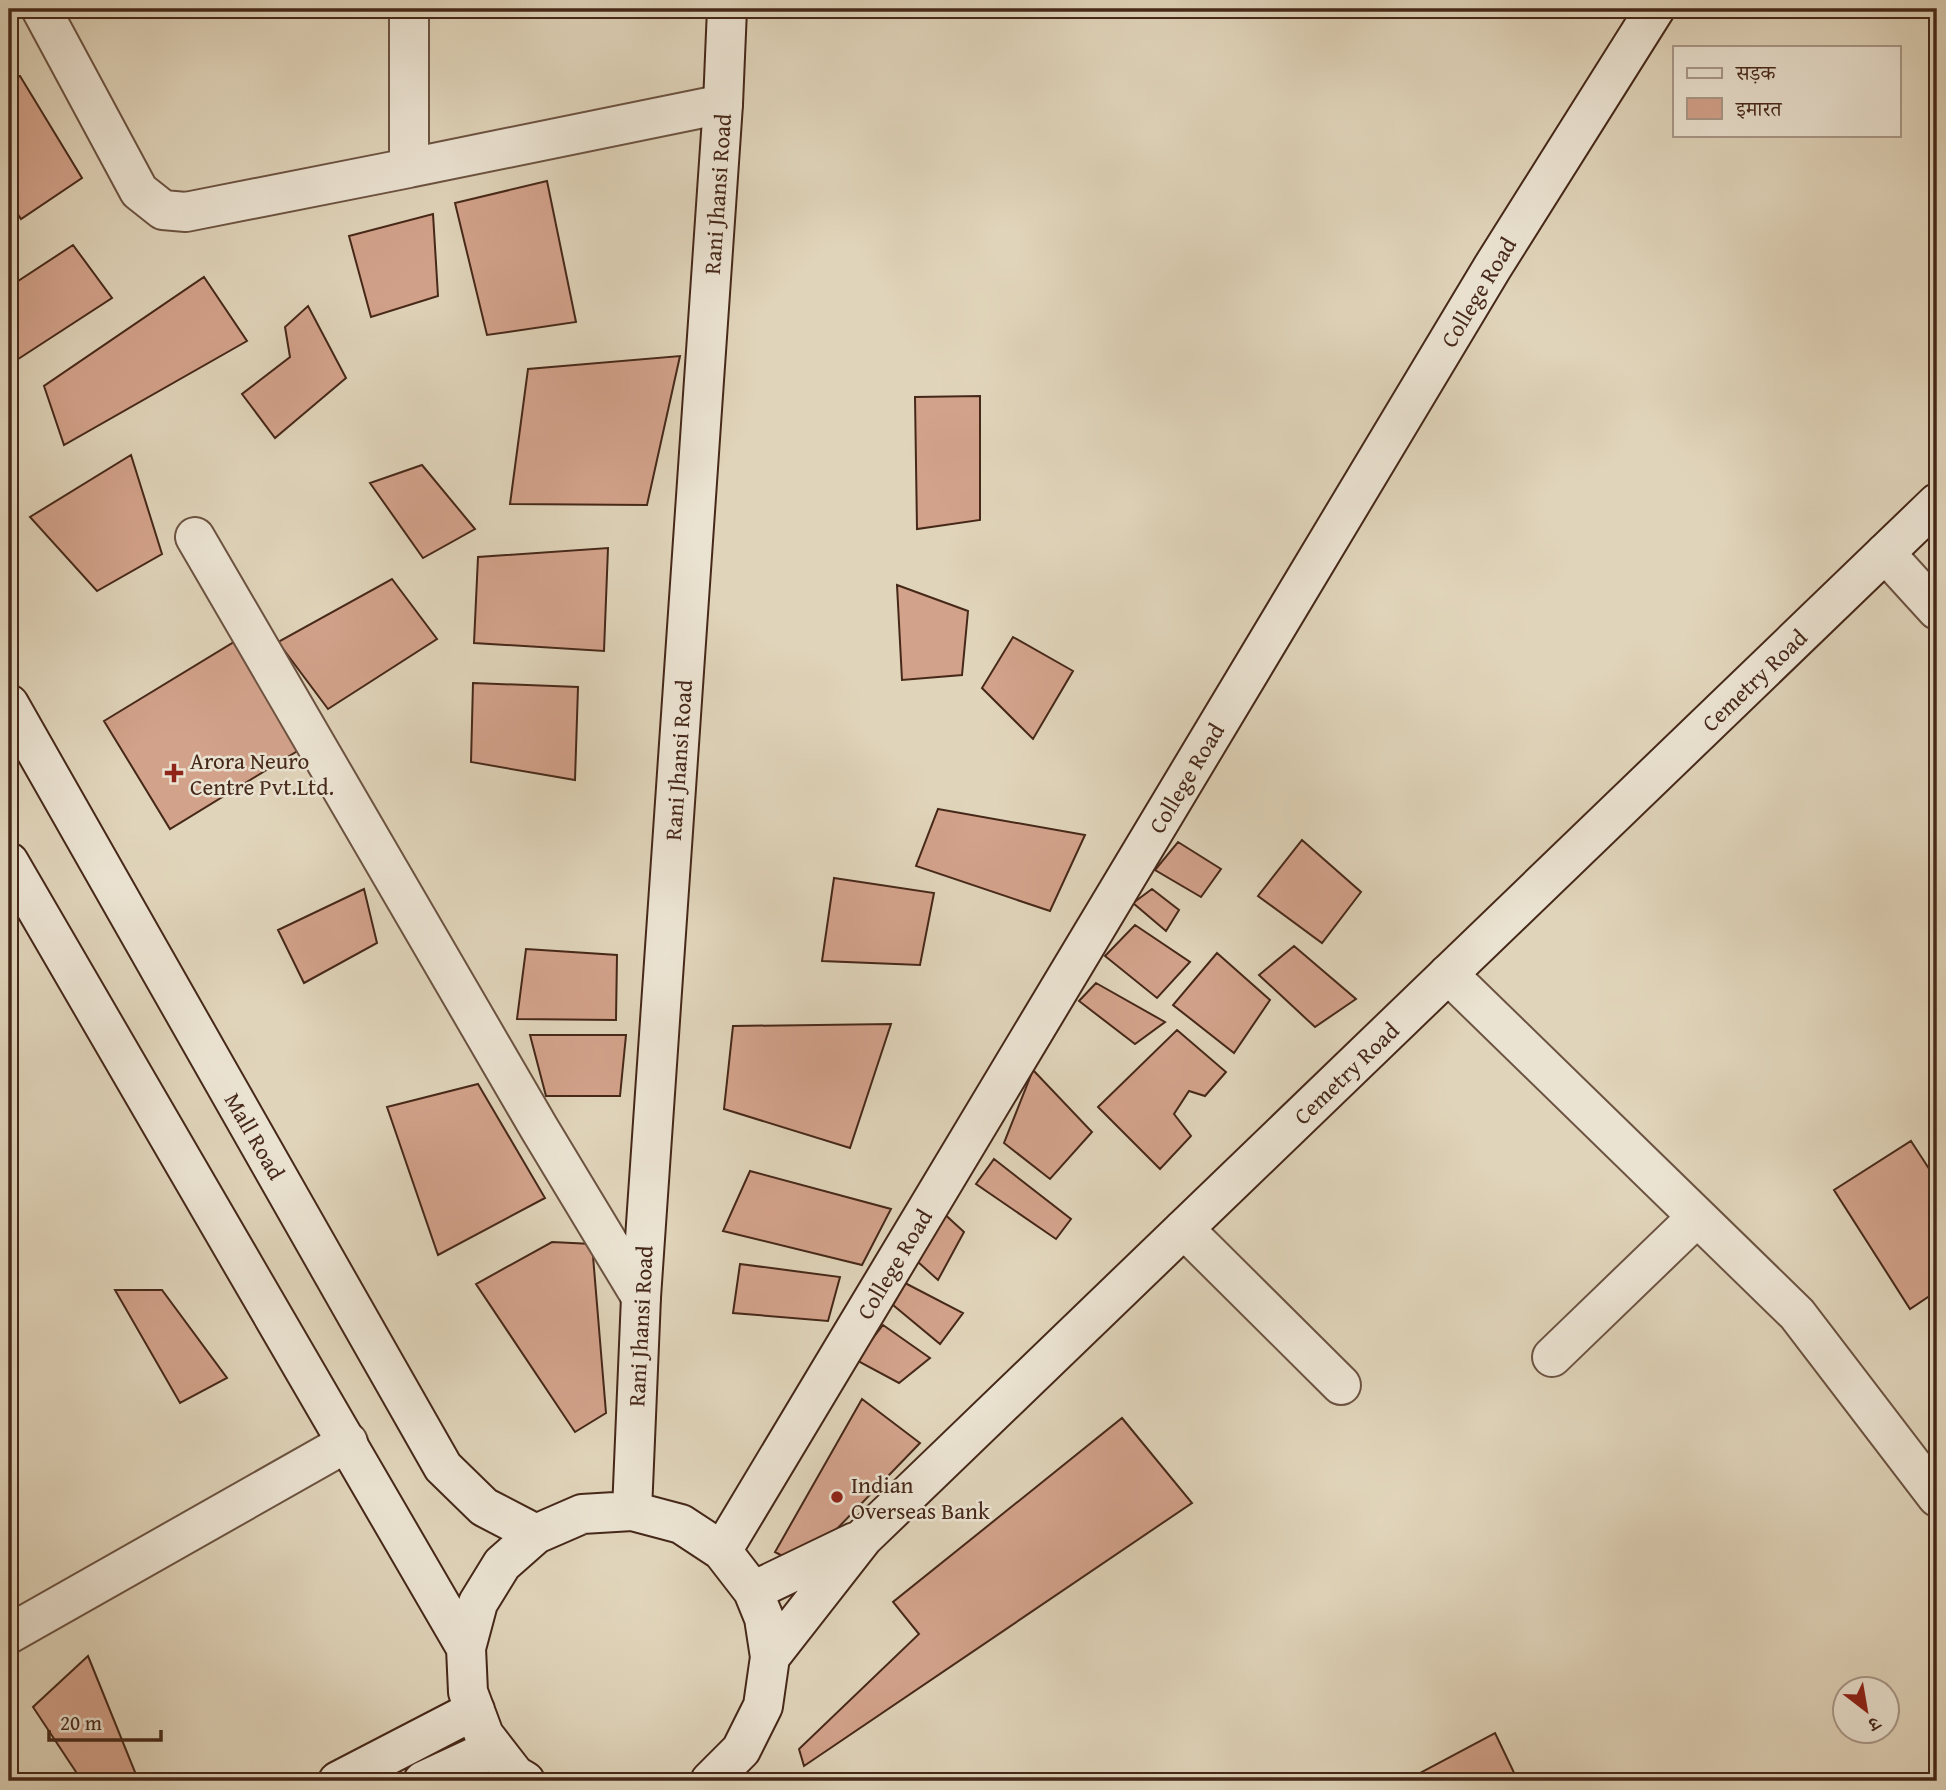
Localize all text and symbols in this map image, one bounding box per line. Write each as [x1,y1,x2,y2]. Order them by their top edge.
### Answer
legend [1673,46,1900,136]
text: सड़क [1735,57,1776,88]
text: इमारत [1735,93,1783,124]
street label: Rani Jhansi Road [695,112,739,276]
street label: College Road [1432,230,1524,353]
street label: Cemetry Road [1694,621,1815,739]
street label: Rani Jhansi Road [656,678,700,842]
street label: College Road [1140,716,1232,839]
place label: Arora Neuro Centre Pvt.Ltd. [190,744,334,803]
marker: Arora Neuro Centre Pvt.Ltd. [164,763,184,783]
street label: Cemetry Road [1286,1014,1407,1132]
street label: Mall Road [217,1086,294,1186]
street label: College Road [848,1202,940,1325]
street label: Rani Jhansi Road [619,1244,661,1407]
place label: Indian Overseas Bank [851,1468,990,1527]
marker: Indian Overseas Bank [829,1489,845,1505]
north arrow [1830,1674,1900,1744]
scale bar [49,1699,161,1743]
text: 20 m [60,1707,102,1738]
text: उ [1862,1709,1888,1740]

